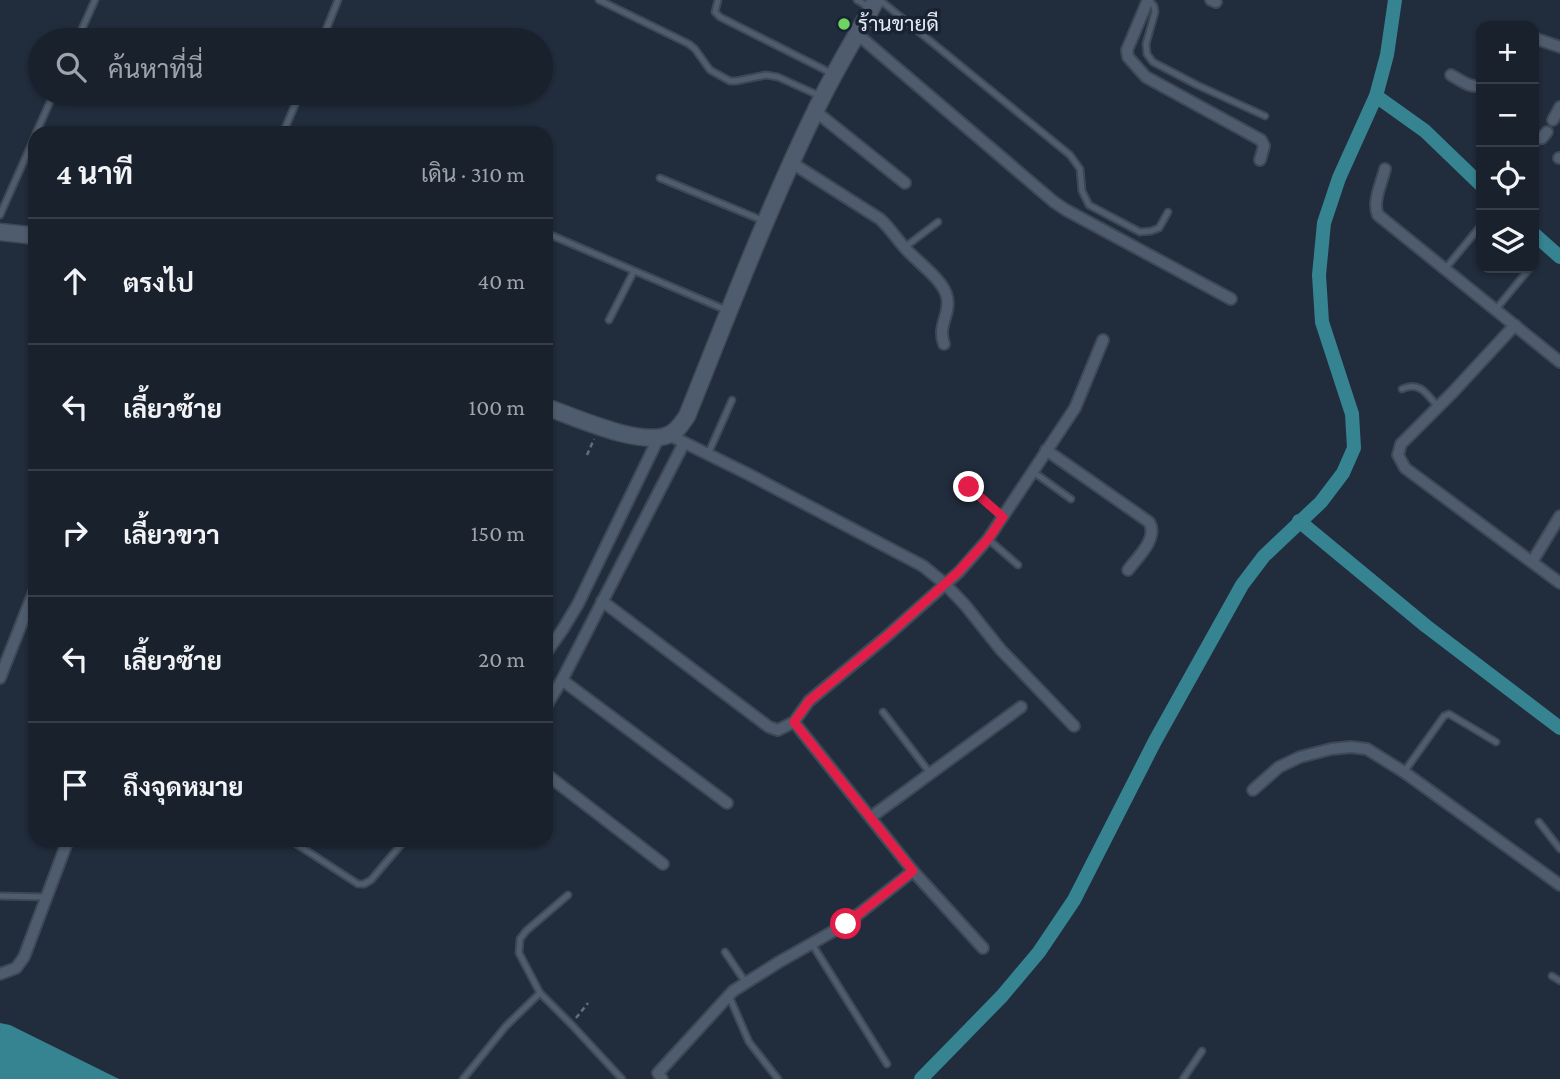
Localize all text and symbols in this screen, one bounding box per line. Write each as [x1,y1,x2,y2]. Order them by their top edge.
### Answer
place label: ร้านขายดี [858,11,939,36]
marker: ร้านขายดี [836,16,852,32]
map controls [1476,21,1539,273]
button: + [1476,21,1539,84]
search box [28,28,553,105]
icon: search [52,48,90,86]
text: ค้นหาที่นี่ [108,55,203,84]
button: − [1476,84,1539,147]
button: locate [1476,147,1539,210]
text: 4 นาที [56,157,133,190]
text: เดิน · 310 m [421,161,525,187]
button: layers [1476,210,1539,273]
icon: ahead [56,262,94,300]
text: 40 m [477,268,525,294]
text: ตรงไป [123,269,194,298]
icon: left [56,388,94,426]
text: 100 m [469,394,525,420]
text: เลี้ยวซ้าย [123,395,222,424]
route end [953,471,984,502]
icon: right [56,514,94,552]
text: 150 m [471,520,525,546]
text: เลี้ยวขวา [123,521,220,550]
icon: left [56,640,94,678]
text: 20 m [478,646,525,672]
text: เลี้ยวซ้าย [123,647,222,676]
icon: arrive [56,766,94,804]
text: ถึงจุดหมาย [123,773,244,802]
route start [830,908,861,939]

